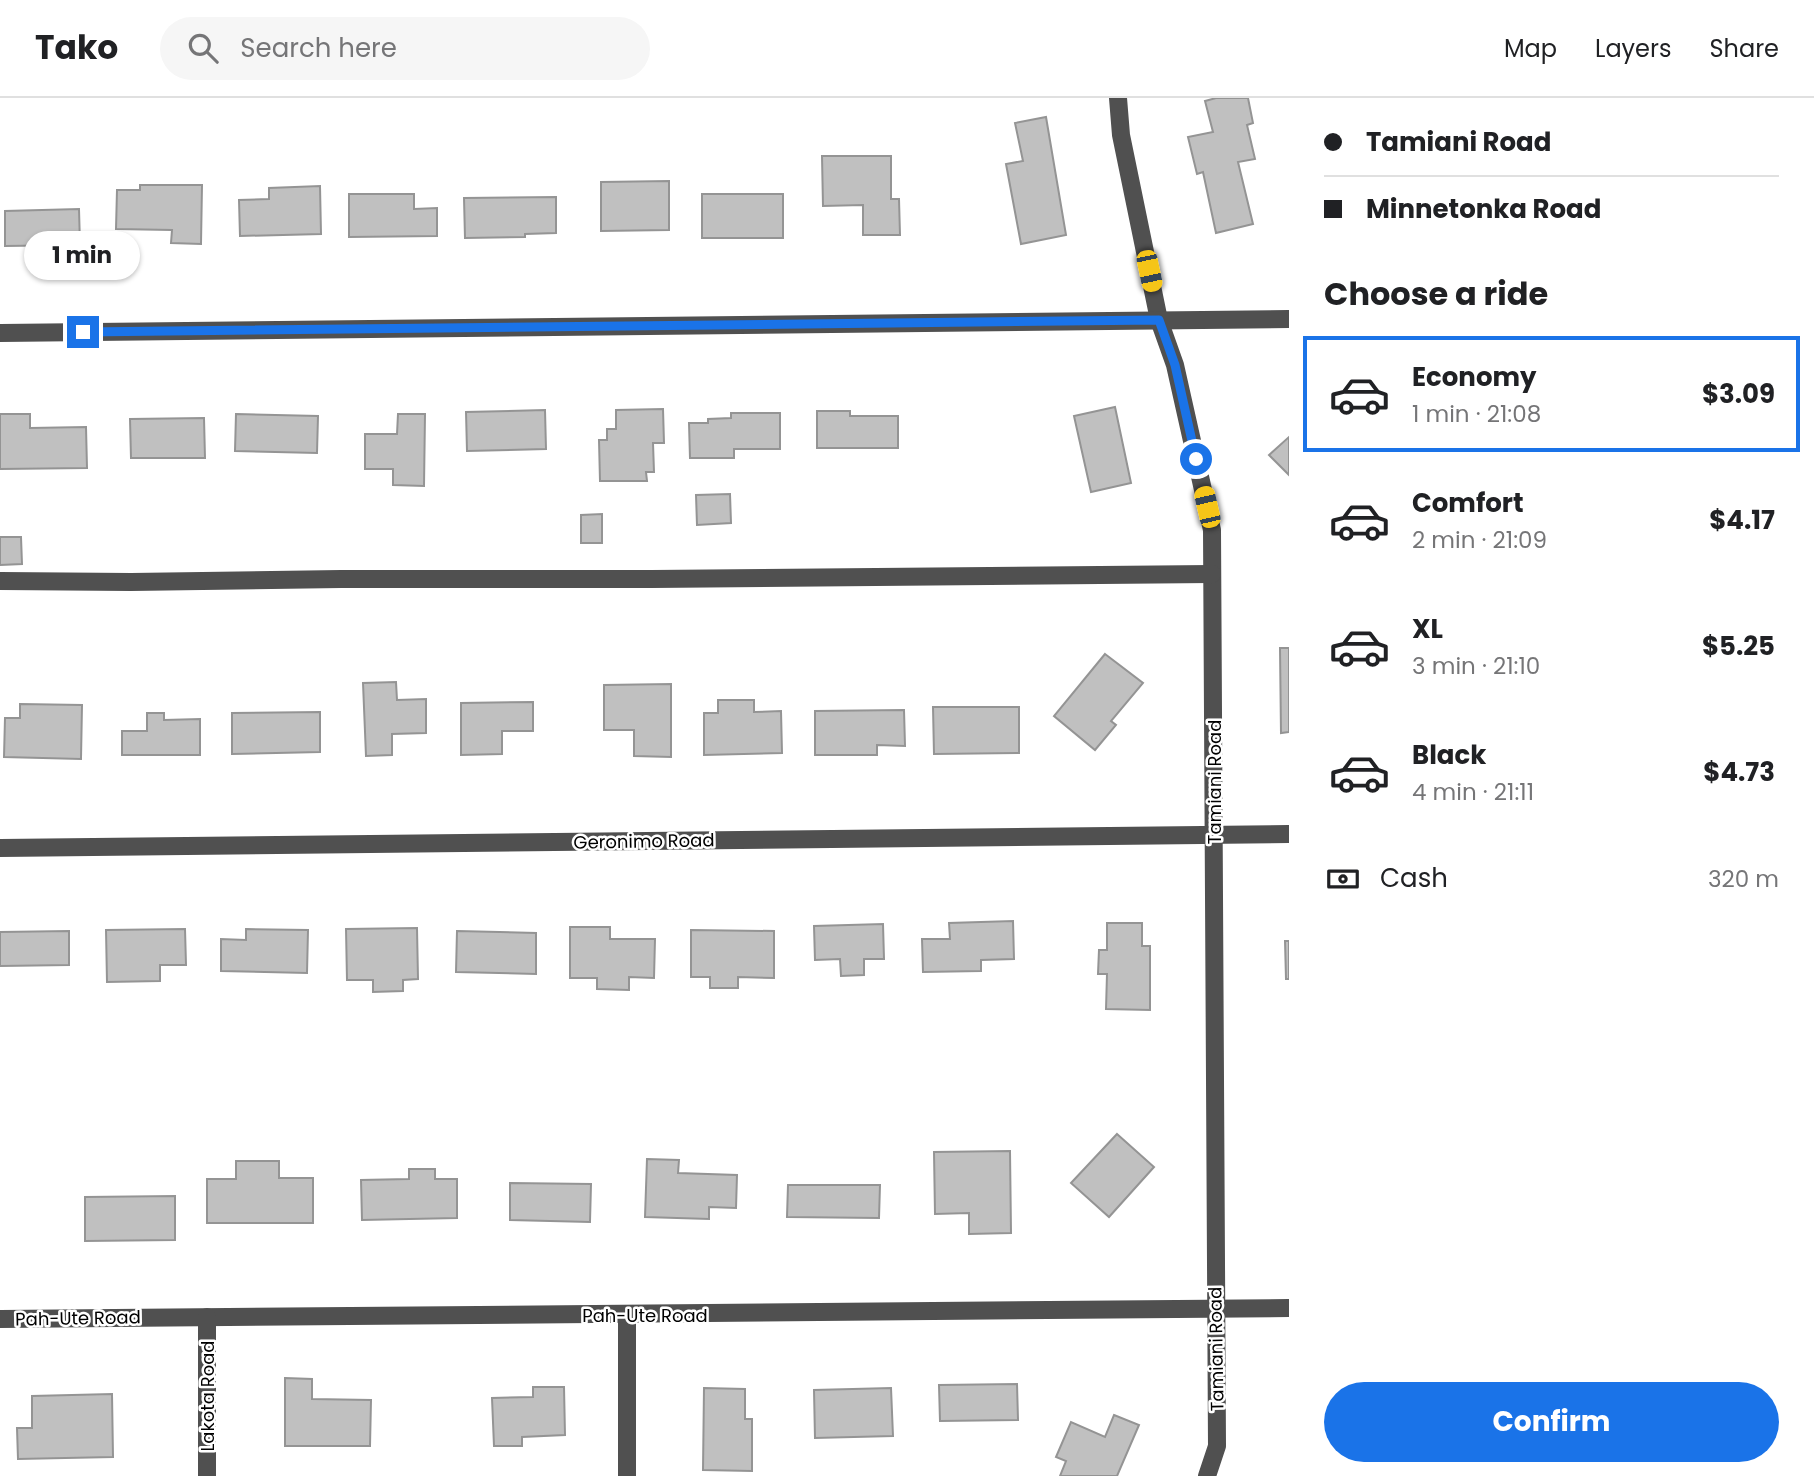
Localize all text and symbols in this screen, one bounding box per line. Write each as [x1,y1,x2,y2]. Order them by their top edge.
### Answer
search box [160,17,650,80]
text: Tako [35,24,118,71]
icon: search [184,29,222,67]
text: Search here [240,30,397,66]
text: Map [1504,32,1557,65]
text: Layers [1595,32,1671,65]
text: Share [1709,32,1779,65]
text: Tamiani Road [1366,124,1551,160]
text: Minnetonka Road [1366,191,1601,227]
callout: 1 min [25,230,141,280]
text: 1 min [52,239,112,271]
car [1135,248,1164,294]
text: Choose a ride [1324,271,1548,316]
route end [67,316,99,348]
text: Economy [1412,359,1536,395]
icon: car [1328,363,1391,426]
text: $3.09 [1702,376,1775,412]
text: 1 min · 21:08 [1412,398,1541,430]
route start [1180,443,1212,475]
car [1193,484,1222,530]
text: Comfort [1412,485,1524,521]
icon: car [1328,489,1391,552]
text: $4.17 [1709,502,1775,538]
text: 2 min · 21:09 [1412,524,1547,556]
text: XL [1412,611,1443,647]
icon: car [1328,615,1391,678]
text: $5.25 [1702,628,1775,664]
text: 3 min · 21:10 [1412,650,1540,682]
street label: Tamiani Road [1202,720,1227,844]
text: Black [1412,737,1486,773]
icon: car [1328,741,1391,804]
text: $4.73 [1703,754,1775,790]
text: 4 min · 21:11 [1412,776,1534,808]
street label: Geronimo Road [573,827,715,855]
icon: cash [1324,860,1362,898]
text: Cash [1380,860,1448,896]
text: 320 m [1708,863,1779,895]
street label: Tamiani Road [1202,1286,1230,1412]
street label: Pah-Ute Road [582,1303,708,1328]
street label: Pah-Ute Road [15,1304,141,1332]
street label: Lakota Road [195,1340,220,1452]
button: Confirm [1324,1382,1779,1462]

